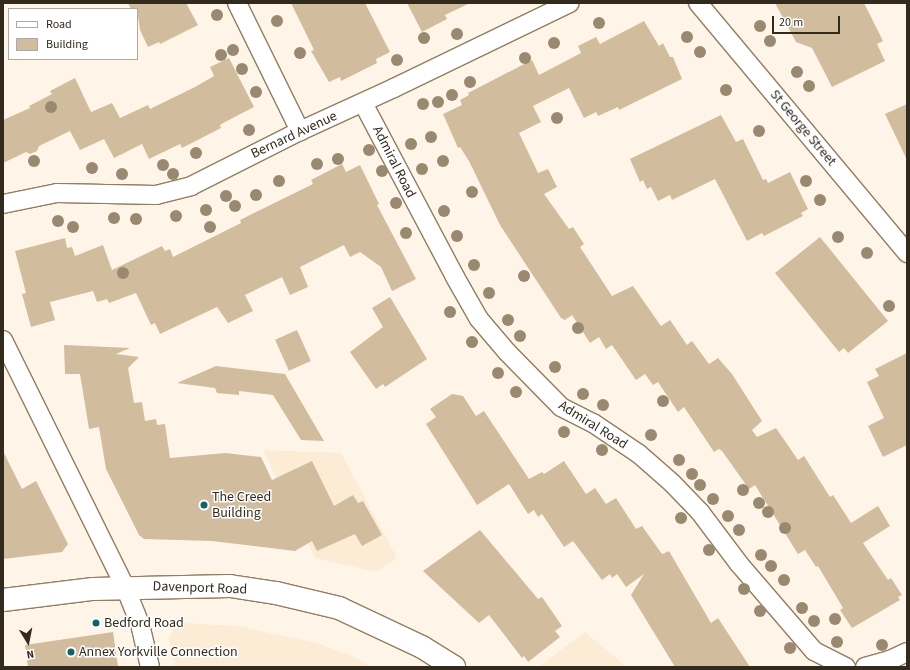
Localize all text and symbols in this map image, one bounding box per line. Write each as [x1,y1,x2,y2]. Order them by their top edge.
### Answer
legend [8,8,138,60]
scale bar [774,8,842,34]
text: 20 m [779,14,803,31]
text: Road [46,16,72,33]
text: Building [46,36,88,53]
street label: St George Street [766,87,840,169]
street label: Bernard Avenue [248,108,340,162]
street label: Admiral Road [369,123,419,201]
street label: Admiral Road [555,397,631,453]
place label: The Creed Building [212,489,271,522]
marker: The Creed Building [199,500,209,510]
street label: Davenport Road [152,578,248,598]
place label: Bedford Road [104,615,184,631]
marker: Bedford Road [91,618,101,628]
north arrow [8,622,48,662]
place label: Annex Yorkville Connection [79,644,238,660]
text: N [25,646,35,662]
marker: Annex Yorkville Connection [66,647,76,657]

